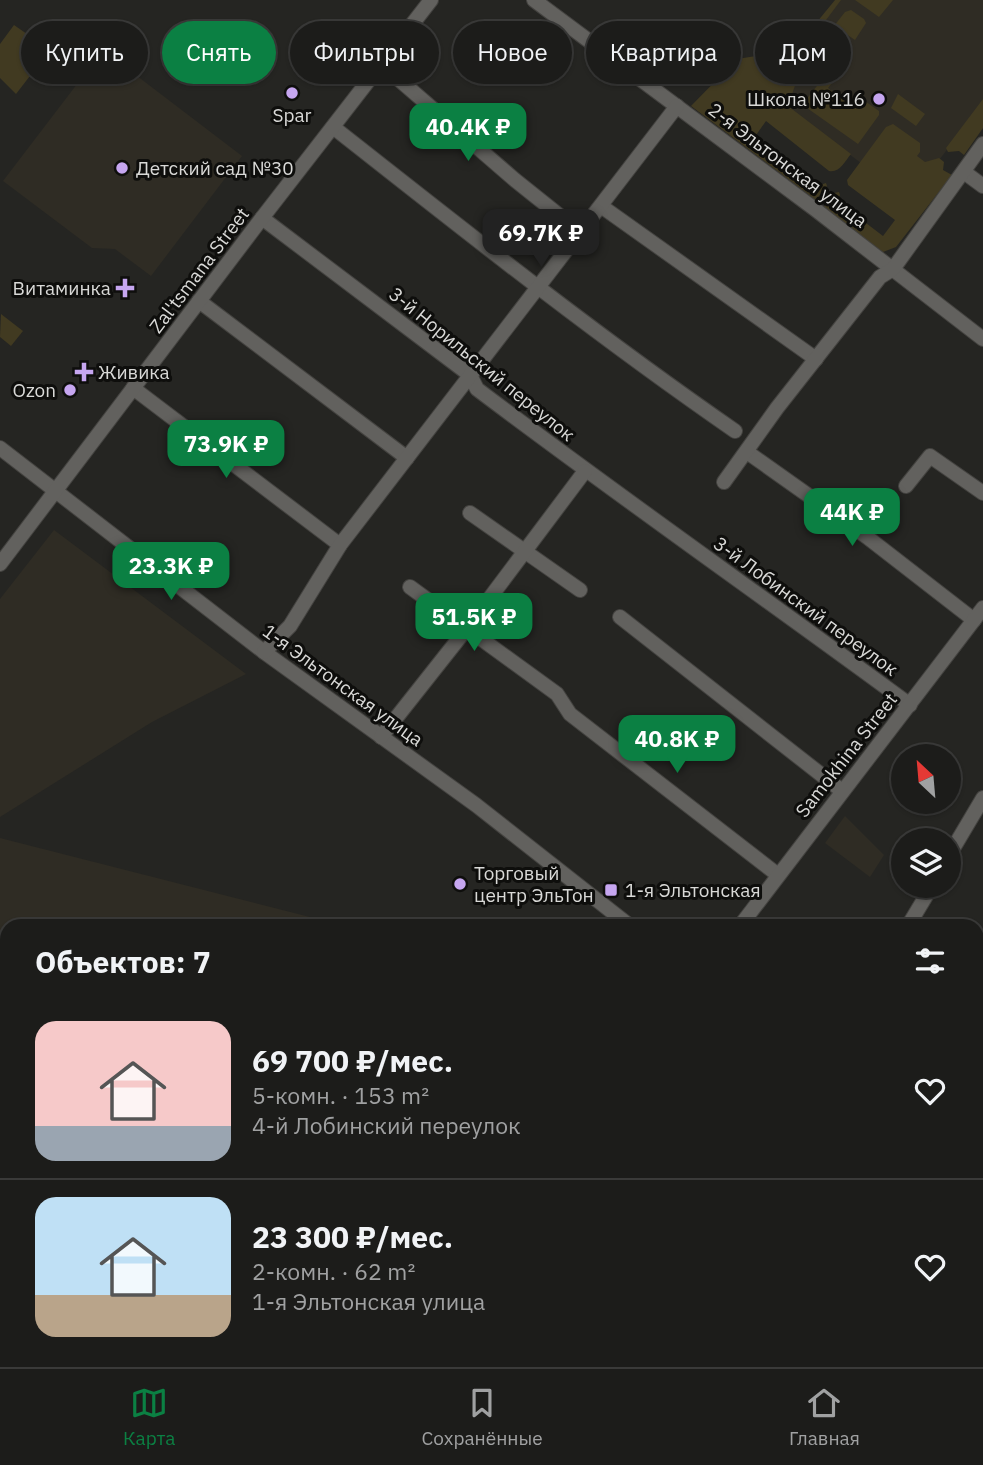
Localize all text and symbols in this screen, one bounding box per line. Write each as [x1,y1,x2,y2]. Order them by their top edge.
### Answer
chip: Купить [21,21,148,84]
chip: Снять [162,21,276,84]
chip: Фильтры [290,21,439,84]
chip: Новое [453,21,572,84]
chip: Квартира [586,21,741,84]
chip: Дом [755,21,851,84]
marker: Spar [284,85,300,101]
place label: Школа №116 [747,87,865,111]
marker: Школа №116 [871,91,887,107]
street label: 2-я Эльтонская улица [704,97,872,233]
place label: Spar [272,103,312,127]
pin: 40.4K ₽ [403,104,533,163]
text: 40.4K ₽ [425,111,511,141]
place label: Детский сад №30 [136,156,294,180]
marker: Детский сад №30 [114,160,130,176]
street label: Zal'tsmana Street [144,202,254,338]
pin: 69.7K ₽ [476,210,606,269]
text: 69.7K ₽ [498,217,584,247]
place label: Витаминка [13,276,111,300]
marker: Витаминка [117,280,133,296]
street label: 3-й Норильский переулок [384,282,580,446]
place label: Живика [98,360,170,384]
marker: Живика [76,364,92,380]
place label: Ozon [12,378,56,402]
marker: Ozon [62,382,78,398]
pin: 73.9K ₽ [161,420,291,480]
text: 73.9K ₽ [183,428,269,458]
pin: 44K ₽ [803,489,901,548]
text: 44K ₽ [820,496,884,526]
street label: 3-й Лобинский переулок [709,531,903,681]
pin: 23.3K ₽ [106,542,236,602]
text: 23.3K ₽ [128,550,214,580]
pin: 51.5K ₽ [409,594,539,653]
text: 51.5K ₽ [431,601,517,631]
street label: 1-я Эльтонская улица [258,619,428,751]
street label: Samokhina Street [790,688,902,822]
pin: 40.8K ₽ [612,716,742,775]
text: 40.8K ₽ [634,723,720,753]
north arrow [891,744,961,814]
map controls [891,744,961,898]
button: layers [891,828,961,898]
place label: Торговый центр ЭльТон [474,861,594,907]
marker: Торговый центр ЭльТон [452,876,468,892]
place label: 1-я Эльтонская [625,878,761,902]
marker: 1-я Эльтонская [603,882,619,898]
text: Объектов: 7 [35,942,211,981]
icon: filters [911,942,949,980]
text: 69 700 ₽/мес. [252,1041,453,1080]
icon: home [91,1049,175,1133]
icon: heart [911,1072,949,1110]
text: 5-комн. · 153 m² [252,1080,429,1110]
text: 4-й Лобинский переулок [252,1110,521,1140]
text: 23 300 ₽/мес. [252,1217,453,1256]
icon: home [91,1225,175,1309]
icon: heart [911,1248,949,1286]
text: 2-комн. · 62 m² [252,1256,415,1286]
text: 1-я Эльтонская улица [252,1286,485,1316]
tab: Карта [123,1384,175,1450]
tab: Сохранённые [422,1384,543,1450]
tab: Главная [789,1384,860,1450]

